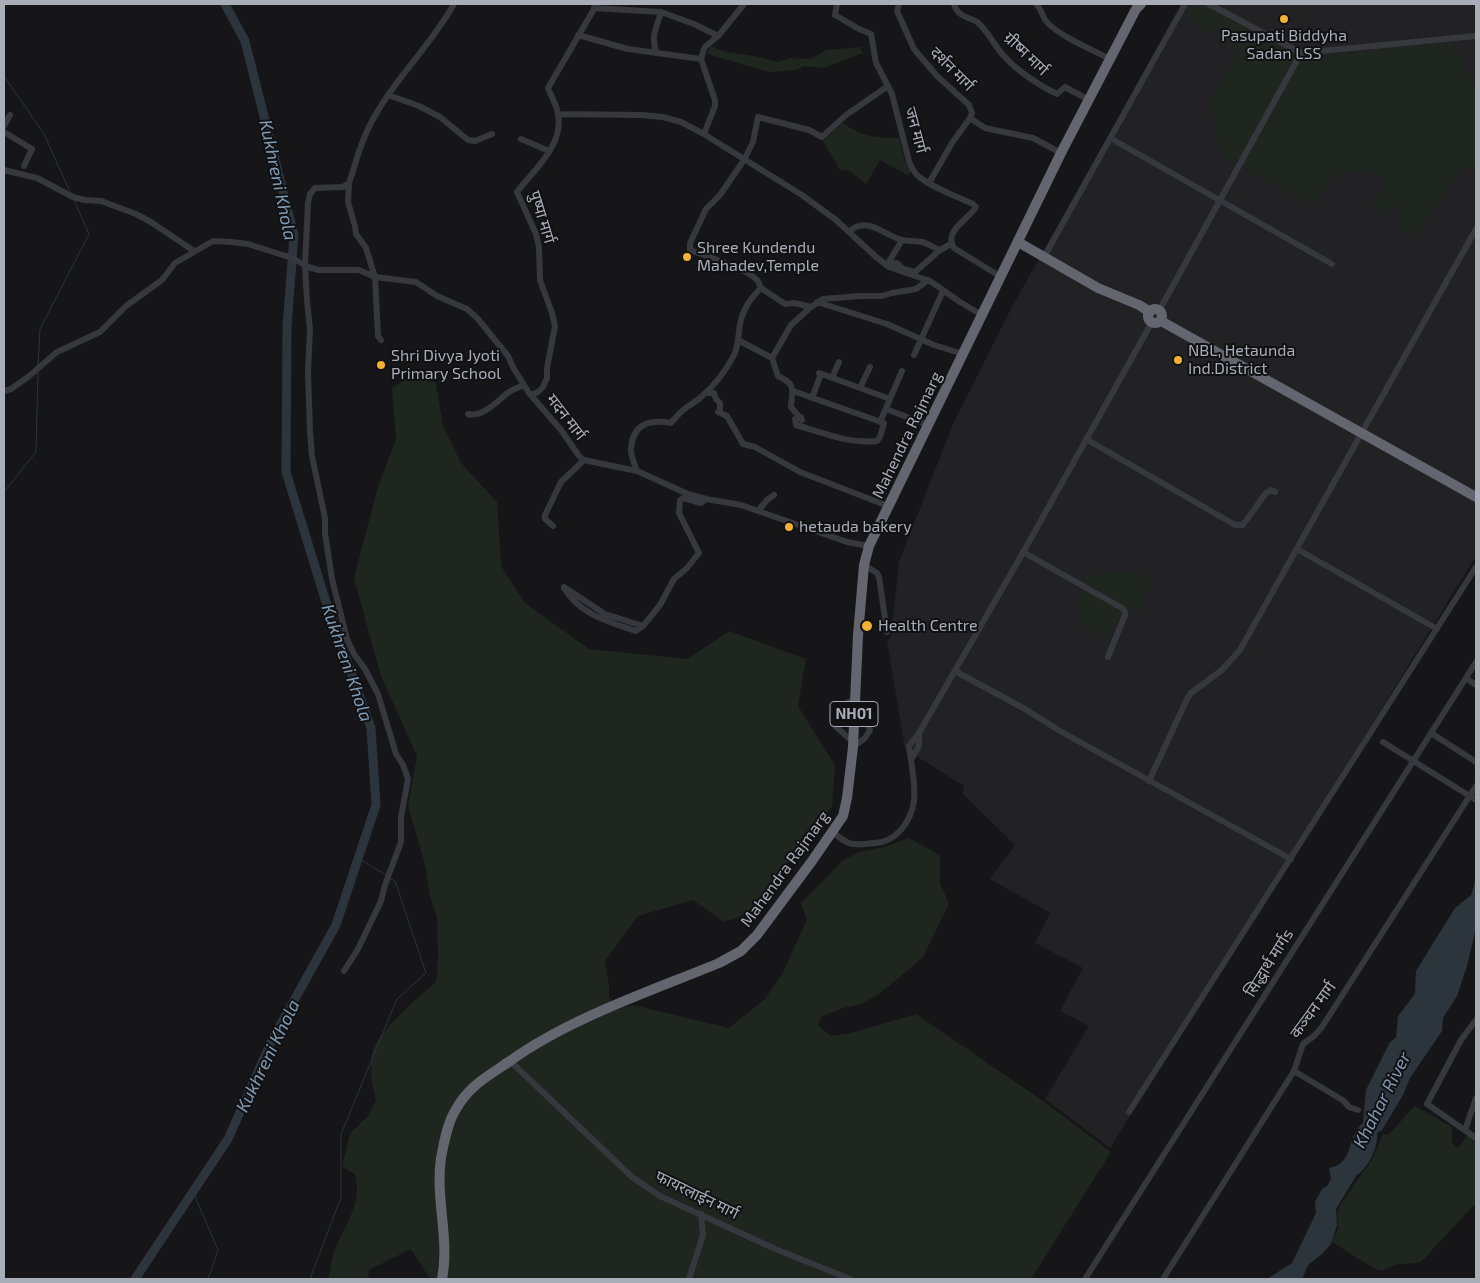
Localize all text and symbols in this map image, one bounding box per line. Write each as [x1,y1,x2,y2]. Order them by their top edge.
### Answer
marker: Pasupati Biddyha Sadan LSS [1278,13,1290,25]
place label: Pasupati Biddyha Sadan LSS [1221,26,1347,64]
street label: ग्रीष्म मार्ग [1000,29,1052,79]
street label: दर्शन मार्ग [926,43,978,95]
street label: जन मार्ग [901,105,931,155]
water label: Kukhreni Khola [255,118,301,242]
street label: पुष्पा मार्ग [525,188,559,246]
place label: Shree Kundendu Mahadev,Temple [697,238,819,276]
marker: Shree Kundendu Mahadev,Temple [681,251,693,263]
place label: NBL, Hetaunda Ind.District [1188,341,1295,379]
place label: Shri Divya Jyoti Primary School [391,346,501,384]
marker: NBL, Hetaunda Ind.District [1172,354,1184,366]
marker: Shri Divya Jyoti Primary School [375,359,387,371]
street label: Mahendra Rajmarg [868,368,946,502]
street label: मदन मार्ग [542,390,590,444]
place label: hetauda bakery [799,517,912,537]
marker: hetauda bakery [783,521,795,533]
water label: Kukhreni Khola [317,601,377,725]
place label: Health Centre [878,616,978,636]
marker: Health Centre [860,619,874,633]
road number: NH01 [830,702,878,726]
street label: Mahendra Rajmarg [736,807,834,931]
street label: सिद्धार्थ मार्गs [1241,925,1297,1001]
street label: कञ्चन मार्ग [1286,978,1340,1042]
water label: Kukhreni Khola [231,996,305,1116]
water label: Khahar River [1348,1048,1416,1152]
street label: फायरलाईन मार्ग [652,1167,742,1223]

